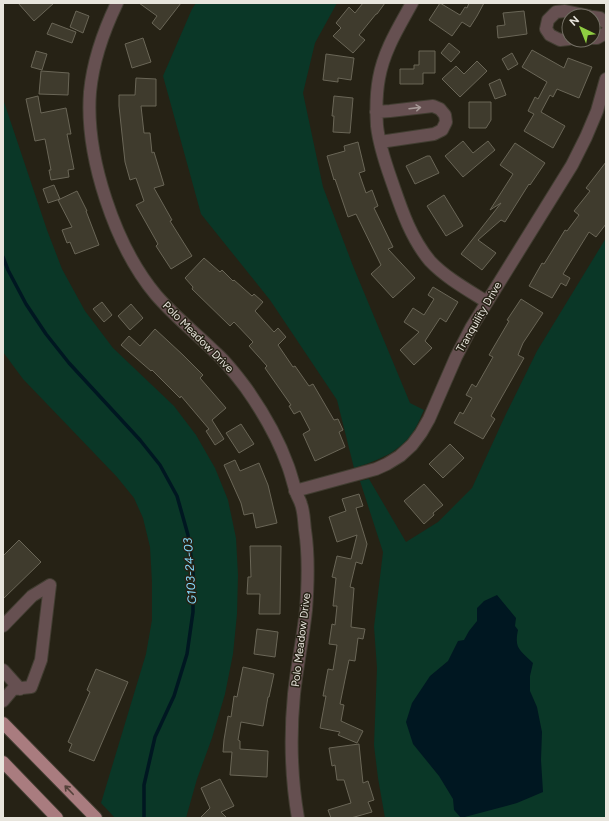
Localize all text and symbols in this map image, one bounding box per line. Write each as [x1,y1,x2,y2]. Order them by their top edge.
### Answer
north arrow [561,8,601,48]
text: N [567,13,582,29]
one-way arrow [408,104,421,112]
street label: Tranquility Drive [454,279,504,355]
street label: Polo Meadow Drive [160,299,236,375]
water label: G103-24-03 [181,537,199,605]
street label: Polo Meadow Drive [289,592,313,688]
one-way arrow [64,785,74,795]

